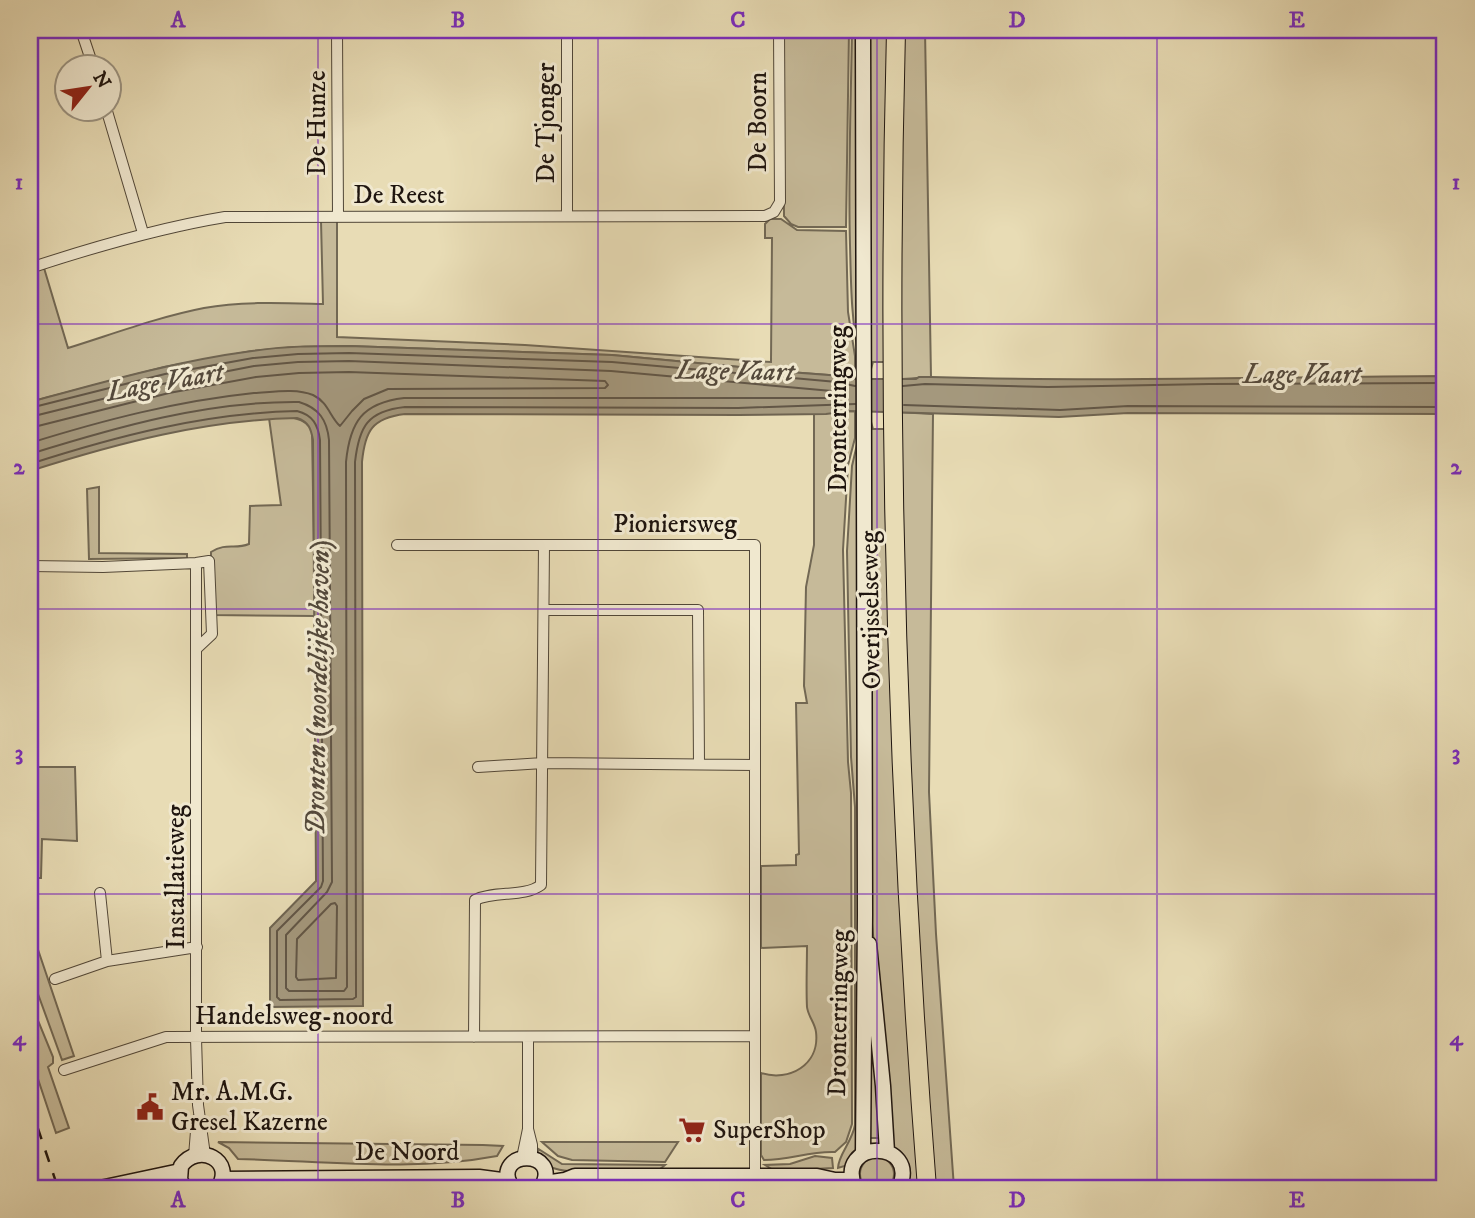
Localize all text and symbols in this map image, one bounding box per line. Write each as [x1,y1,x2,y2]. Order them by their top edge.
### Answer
text: A [170,6,187,35]
text: B [451,6,465,35]
text: C [730,6,746,35]
text: D [1008,6,1026,35]
text: E [1289,6,1305,35]
north arrow [52,52,122,122]
street label: De Tjonger [530,62,563,183]
text: N [88,68,115,93]
street label: De Hunze [301,70,334,176]
street label: De Boorn [742,71,775,172]
text: 1 [15,168,23,197]
text: 1 [1452,168,1460,197]
street label: De Reest [353,179,445,212]
street label: Dronterringweg [822,325,855,493]
water label: Lage Vaart [674,352,797,390]
water label: Lage Vaart [102,354,229,410]
water label: Lage Vaart [1241,357,1364,392]
text: 2 [13,453,25,482]
text: 2 [1450,453,1462,482]
street label: Pioniersweg [613,508,737,541]
street label: Overijsselseweg [853,530,889,690]
water label: Dronten (noordelijke haven) [298,540,338,836]
text: 3 [15,739,23,768]
text: 3 [1452,739,1460,768]
street label: Installatieweg [160,804,193,949]
street label: Dronterringweg [821,929,857,1097]
street label: Handelsweg-noord [195,1000,393,1033]
text: 4 [12,1024,27,1053]
text: 4 [1449,1024,1464,1053]
place label: Mr. A.M.G. Gresel Kazerne [171,1076,328,1139]
public building icon: Mr. A.M.G. Gresel Kazerne [135,1092,165,1122]
place label: SuperShop [713,1114,826,1147]
supermarket icon: SuperShop [677,1115,707,1145]
street label: De Noord [355,1136,459,1169]
text: A [170,1186,187,1215]
text: B [451,1186,465,1215]
text: C [730,1186,746,1215]
text: D [1008,1186,1026,1215]
text: E [1289,1186,1305,1215]

